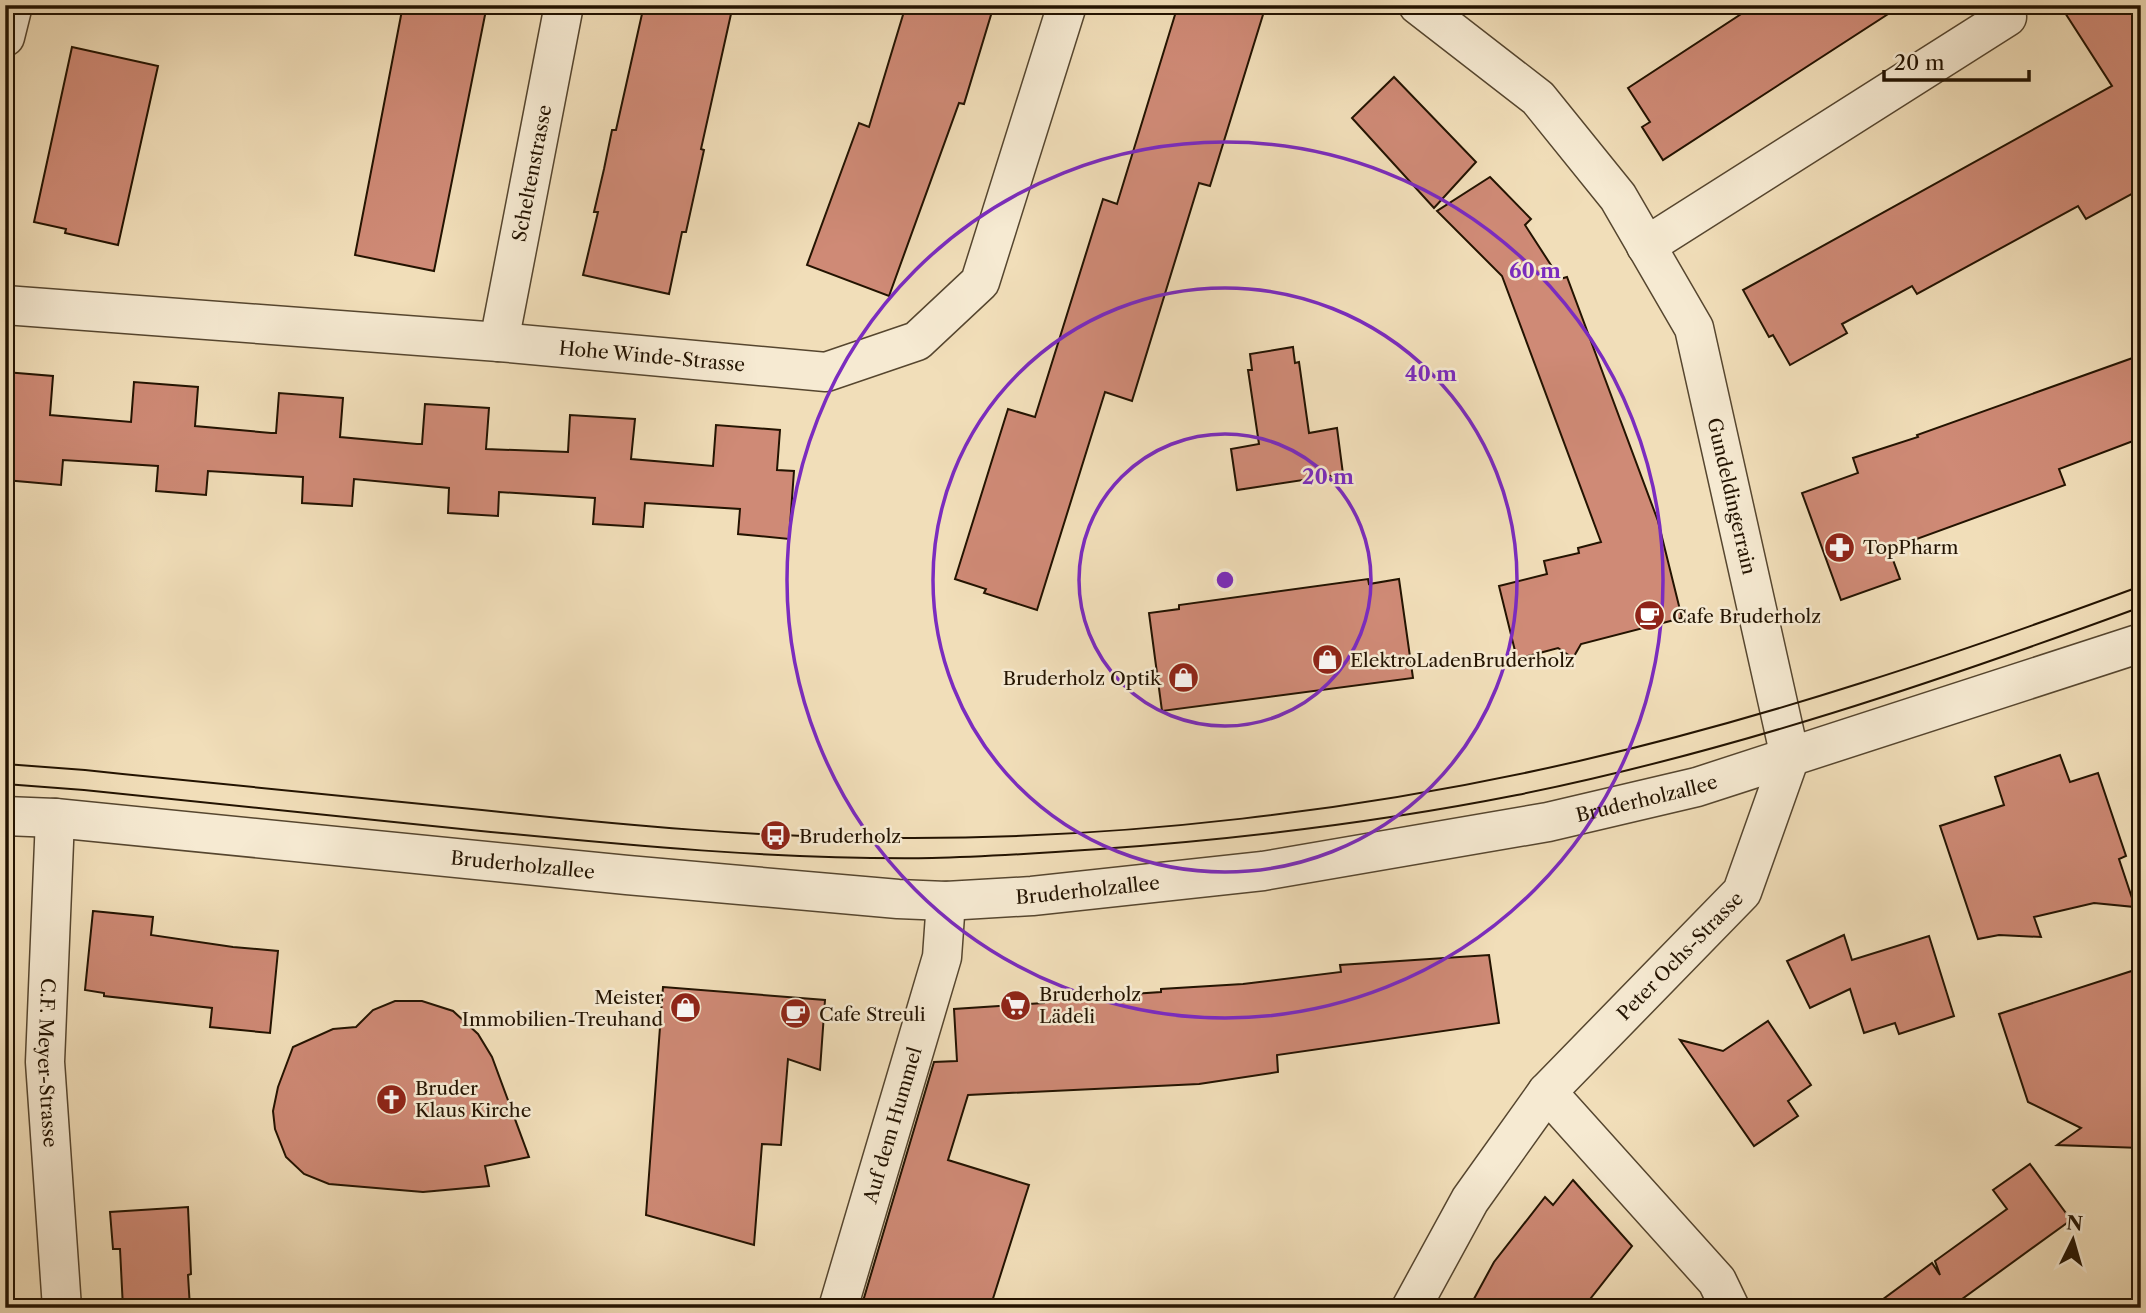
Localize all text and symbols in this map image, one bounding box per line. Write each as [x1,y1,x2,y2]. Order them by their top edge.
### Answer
scale bar [1884,38,2029,82]
text: 20 m [1894,50,1945,75]
street label: Scheltenstrasse [508,103,557,244]
text: 60 m [1509,258,1561,283]
street label: Hohe Winde-Strasse [558,337,746,377]
text: 40 m [1405,361,1457,386]
street label: Gundeldingerrain [1702,415,1761,577]
text: 20 m [1302,464,1354,489]
pharmacy icon: TopPharm [1823,530,1857,564]
place label: TopPharm [1863,536,1959,559]
centre of rings [1213,568,1237,592]
cafe icon: Cafe Bruderholz [1632,599,1666,633]
place label: Cafe Bruderholz [1672,605,1821,628]
shop icon: ElektroLadenBruderholz [1310,643,1344,677]
place label: ElektroLadenBruderholz [1350,649,1575,672]
shop icon: Bruderholz Optik [1167,661,1201,695]
place label: Bruderholz Optik [1003,667,1162,690]
street label: Bruderholzallee [1574,770,1720,827]
bus stop icon: Bruderholz [759,819,793,853]
place label: Bruderholz [799,825,901,848]
street label: Bruderholzallee [449,846,596,884]
street label: Bruderholzallee [1015,871,1161,909]
street label: Peter Ochs-Strasse [1612,887,1748,1025]
street label: C.F. Meyer-Strasse [33,978,62,1148]
place label: Bruderholz Lädeli [1039,983,1141,1028]
place label: Meister Immobilien-Treuhand [462,986,663,1031]
supermarket icon: Bruderholz Lädeli [999,988,1033,1022]
shop icon: Meister Immobilien-Treuhand [669,991,703,1025]
cafe icon: Cafe Streuli [779,997,813,1031]
place label: Cafe Streuli [819,1003,926,1026]
street label: Auf dem Hummel [858,1044,927,1207]
place label: Bruder Klaus Kirche [415,1077,531,1122]
church icon: Bruder Klaus Kirche [375,1082,409,1116]
north arrow [2038,1204,2108,1274]
text: N [2065,1211,2084,1236]

